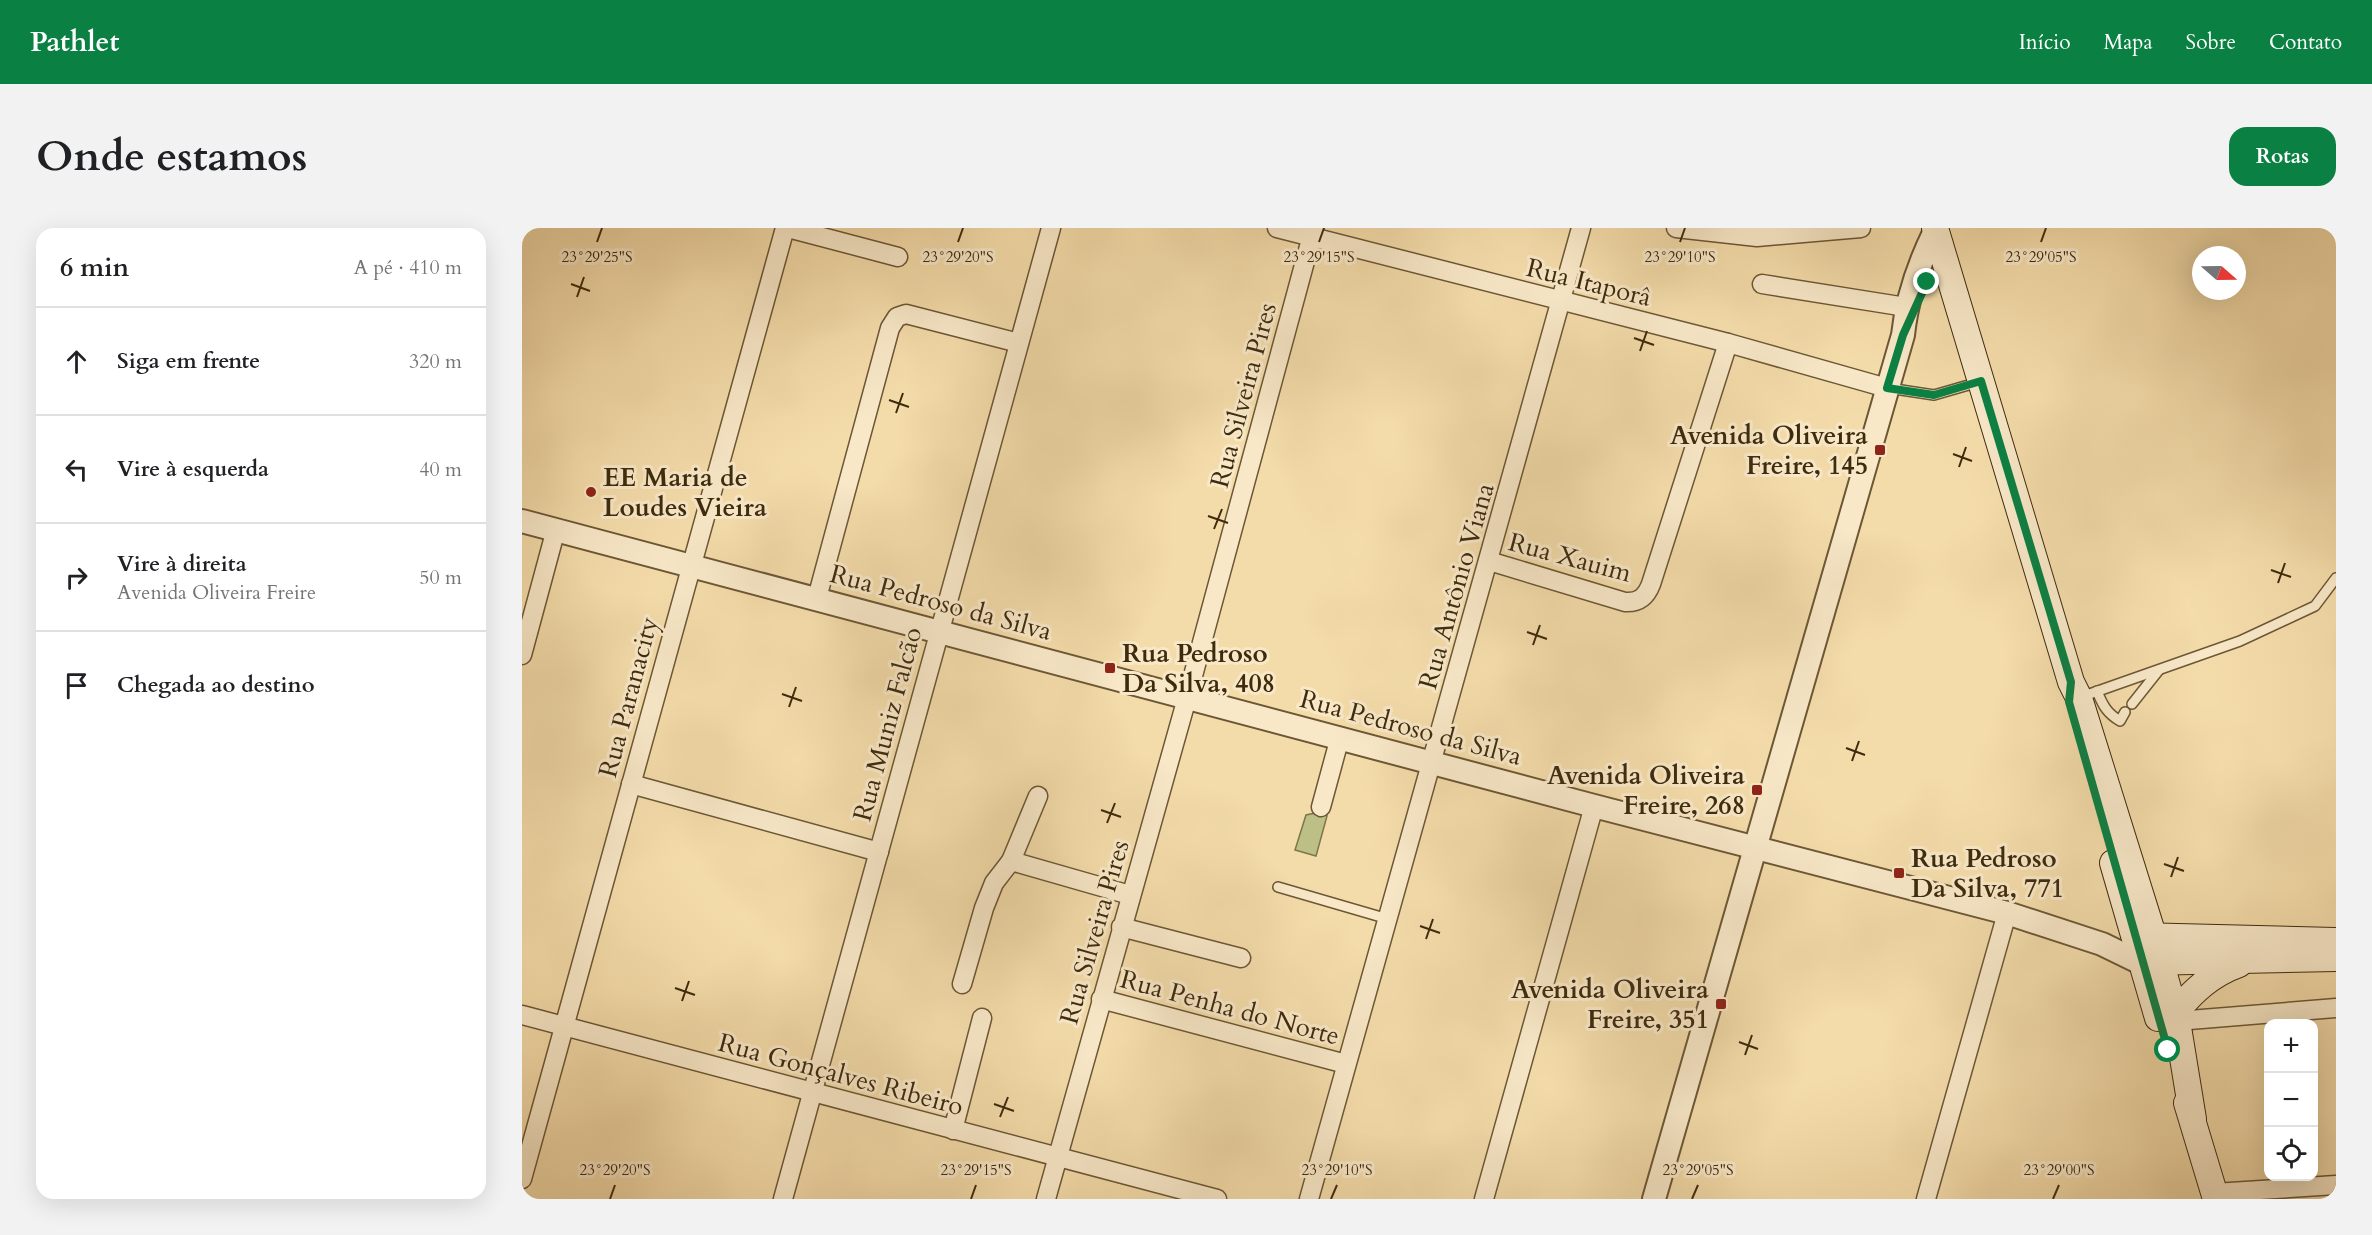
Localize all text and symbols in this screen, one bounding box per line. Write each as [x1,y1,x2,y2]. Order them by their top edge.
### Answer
text: Pathlet [30,23,119,61]
text: Início [2019,28,2071,57]
text: Mapa [2104,28,2153,57]
text: Sobre [2186,28,2236,57]
text: Contato [2269,28,2342,57]
button: Rotas [2229,127,2336,186]
text: Onde estamos [36,128,307,185]
north arrow [2192,246,2246,300]
text: 23°29'25"S [562,247,632,267]
text: 23°29'20"S [923,247,993,267]
text: 23°29'15"S [1284,247,1354,267]
text: 23°29'10"S [1645,247,1715,267]
text: 23°29'05"S [2006,247,2076,267]
text: 6 min [60,250,129,285]
street label: Rua Itaporâ [1523,250,1655,315]
text: A pé · 410 m [354,254,462,281]
route end [1913,268,1939,294]
street label: Rua Silveira Pires [1202,299,1285,491]
icon: ahead [60,345,93,378]
text: Siga em frente [117,346,260,376]
text: 320 m [409,348,462,375]
place label: Avenida Oliveira Freire, 145 [1670,418,1868,483]
marker: Avenida Oliveira Freire, 145 [1873,443,1887,457]
icon: left [60,453,93,486]
text: Vire à esquerda [117,454,269,484]
text: 40 m [419,456,462,483]
place label: EE Maria de Loudes Vieira [603,460,767,525]
street label: Rua Antônio Viana [1410,479,1503,693]
marker: EE Maria de Loudes Vieira [584,485,598,499]
street label: Rua Xauim [1505,524,1635,591]
text: Vire à direita [117,549,247,579]
street label: Rua Pedroso da Silva [826,556,1056,649]
icon: right [60,561,93,594]
text: 50 m [419,564,462,591]
text: Avenida Oliveira Freire [117,579,316,606]
street label: Rua Paranacity [590,613,667,781]
street label: Rua Muniz Falcão [845,623,930,825]
place label: Rua Pedroso Da Silva, 408 [1122,636,1275,701]
marker: Rua Pedroso Da Silva, 408 [1103,661,1117,675]
icon: arrive [60,669,93,702]
text: Chegada ao destino [117,670,315,700]
street label: Rua Pedroso da Silva [1296,681,1526,774]
place label: Avenida Oliveira Freire, 268 [1547,758,1745,823]
marker: Avenida Oliveira Freire, 268 [1750,783,1764,797]
street label: Rua Silveira Pires [1051,836,1138,1028]
place label: Rua Pedroso Da Silva, 771 [1911,841,2064,906]
marker: Rua Pedroso Da Silva, 771 [1892,866,1906,880]
street label: Rua Penha do Norte [1116,961,1343,1054]
place label: Avenida Oliveira Freire, 351 [1511,972,1709,1037]
marker: Avenida Oliveira Freire, 351 [1714,997,1728,1011]
map controls [2264,1019,2318,1181]
button: + [2264,1019,2318,1073]
street label: Rua Gonçalves Ribeiro [715,1025,967,1124]
route start [2154,1036,2180,1062]
button: − [2264,1073,2318,1127]
button: locate [2264,1127,2318,1181]
text: 23°29'20"S [580,1160,650,1180]
text: 23°29'15"S [941,1160,1011,1180]
text: 23°29'10"S [1302,1160,1372,1180]
text: 23°29'05"S [1663,1160,1733,1180]
text: 23°29'00"S [2024,1160,2094,1180]

